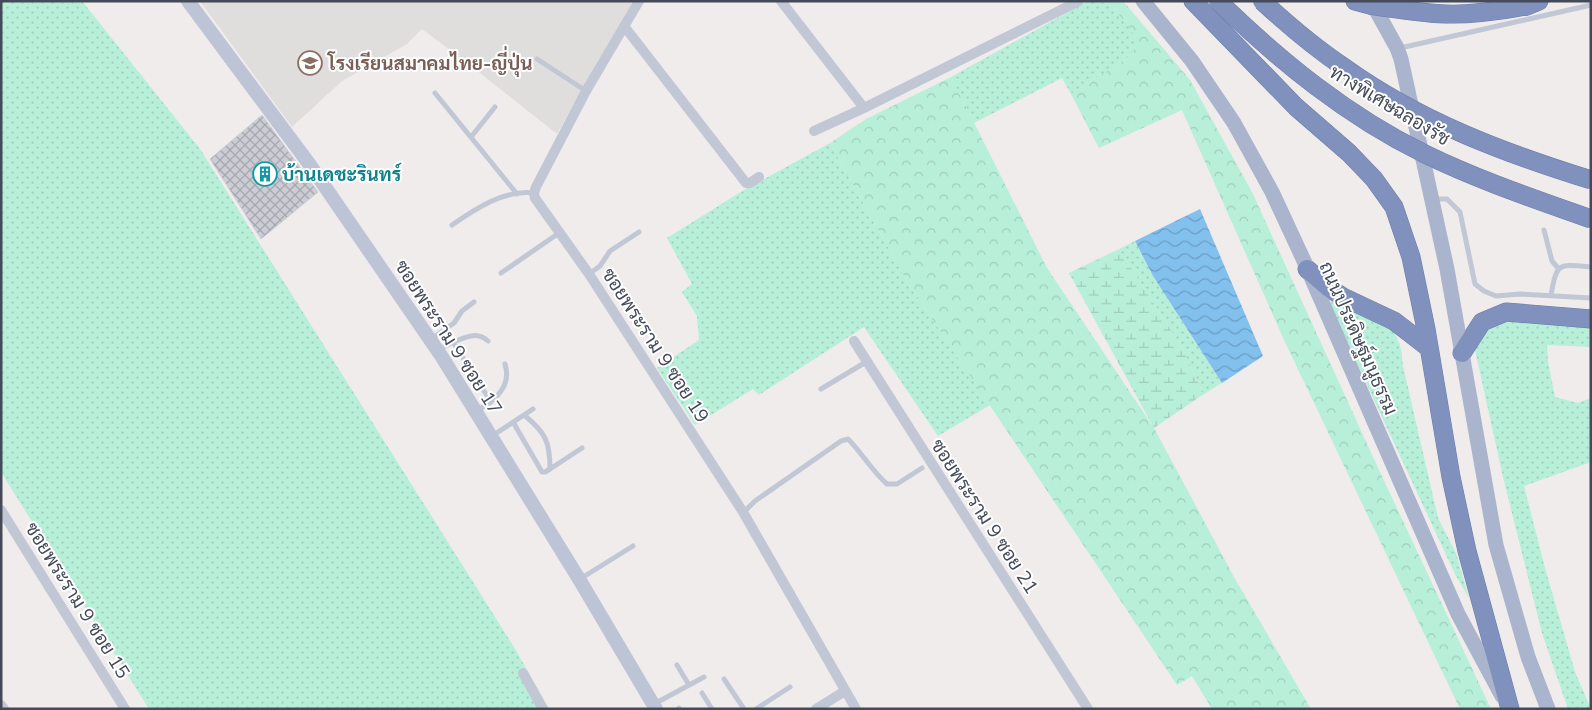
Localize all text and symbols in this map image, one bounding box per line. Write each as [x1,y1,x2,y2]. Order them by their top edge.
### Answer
place label: โรงเรียนสมาคมไทย-ญี่ปุ่น [327,46,533,78]
school or university icon: โรงเรียนสมาคมไทย-ญี่ปุ่น [297,50,323,76]
street label: ทางพิเศษฉลองรัช [1325,60,1455,150]
building icon: บ้านเดชะรินทร์ [252,161,278,187]
place label: บ้านเดชะรินทร์ [282,162,403,186]
street label: ซอยพระราม 9 ซอย 17 [390,255,508,419]
street label: ถนนประดิษฐ์มนูธรรม [1313,258,1404,419]
street label: ซอยพระราม 9 ซอย 19 [597,263,715,427]
street label: ซอยพระราม 9 ซอย 21 [926,434,1044,598]
street label: ซอยพระราม 9 ซอย 15 [20,517,136,683]

